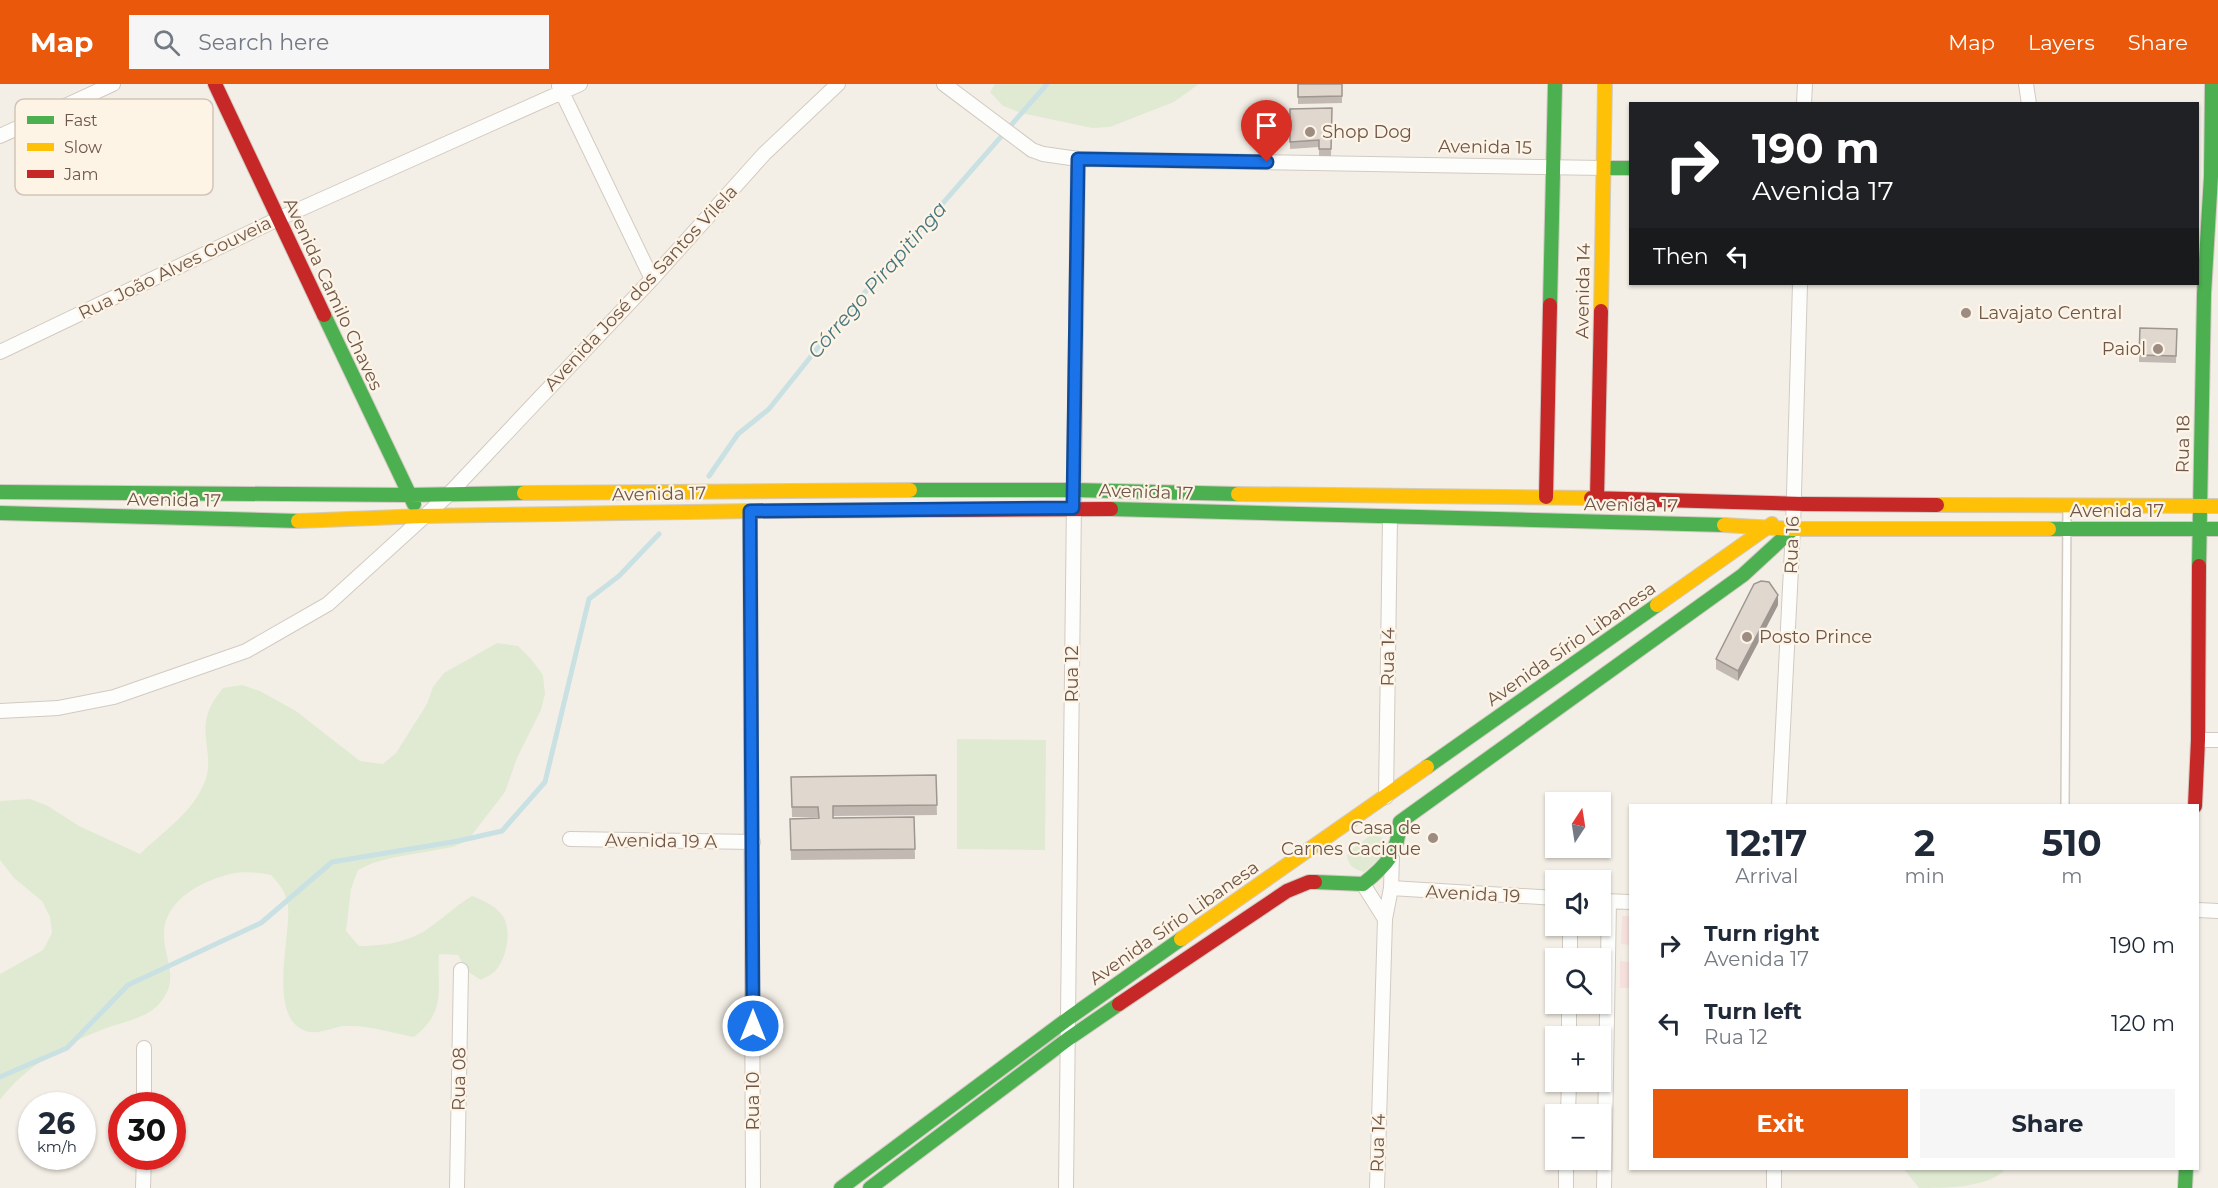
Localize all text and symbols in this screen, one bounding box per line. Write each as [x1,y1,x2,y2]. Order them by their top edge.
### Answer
search box [129,15,549,69]
text: Map [30,25,93,59]
icon: search [150,26,183,59]
text: Search here [198,29,329,56]
text: Map [1948,30,1995,55]
text: Layers [2028,30,2095,55]
text: Share [2128,30,2188,55]
legend [15,99,213,195]
pin [1241,100,1292,162]
icon: arrive [1250,109,1283,142]
text: Fast [64,111,98,130]
place label: Shop Dog [1322,121,1412,143]
text: 190 m [1752,122,1880,174]
marker: Shop Dog [1303,125,1317,139]
icon: right [1653,126,1731,204]
street label: Avenida 15 [1438,135,1532,159]
text: Slow [64,138,102,157]
text: Jam [63,165,98,184]
text: Avenida 17 [1752,174,1894,207]
street label: Avenida José dos Santos Vilela [540,181,742,395]
street label: Avenida Camilo Chaves [279,194,387,394]
water label: Córrego Pirapitinga [802,197,952,363]
street label: Rua João Alves Gouveia [75,212,275,324]
icon: left [1721,240,1754,273]
street label: Avenida 14 [1571,243,1595,339]
text: Then [1653,243,1709,270]
place label: Lavajato Central [1978,302,2122,324]
marker: Lavajato Central [1959,306,1973,320]
place label: Paiol [2102,338,2146,360]
marker: Paiol [2151,342,2165,356]
street label: Rua 18 [2171,415,2195,473]
street label: Avenida 17 [1098,479,1194,505]
street label: Avenida 17 [612,482,706,506]
street label: Avenida 17 [127,488,221,512]
street label: Avenida 17 [1584,493,1678,517]
street label: Avenida 17 [2070,500,2164,522]
street label: Rua 16 [1780,516,1804,574]
street label: Avenida Sírio Libanesa [1482,577,1660,711]
place label: Posto Prince [1759,626,1872,648]
street label: Rua 14 [1376,627,1400,687]
marker: Posto Prince [1740,630,1754,644]
street label: Rua 12 [1061,645,1083,703]
north arrow [1545,792,1611,858]
map controls [1545,792,1611,1170]
place label: Casa de Carnes Cacique [1281,817,1421,860]
text: 12:17 [1726,821,1807,865]
text: 2 [1914,821,1935,865]
text: 510 [2042,821,2102,865]
street label: Avenida 19 A [605,829,717,853]
marker: Casa de Carnes Cacique [1426,831,1440,845]
street label: Avenida Sírio Libanesa [1085,856,1263,990]
text: Arrival [1735,864,1798,888]
text: min [1905,864,1945,888]
text: m [2061,864,2082,888]
button: sound [1545,870,1611,936]
street label: Avenida 19 [1425,881,1521,907]
text: Turn right [1704,920,1819,947]
icon: right [1653,929,1686,962]
text: 190 m [2110,932,2175,959]
text: Avenida 17 [1704,947,1809,971]
button: search [1545,948,1611,1014]
position arrow [721,994,785,1058]
text: Turn left [1704,998,1802,1025]
icon: left [1653,1007,1686,1040]
text: 120 m [2111,1010,2175,1037]
text: Rua 12 [1704,1025,1768,1049]
button: + [1545,1026,1611,1092]
street label: Rua 08 [447,1047,471,1111]
street label: Rua 10 [742,1072,764,1130]
button: Exit [1653,1089,1908,1158]
button: Share [1920,1089,2175,1158]
speed limit sign: 30 [108,1092,186,1170]
button: − [1545,1104,1611,1170]
text: 26 [39,1105,75,1142]
street label: Rua 14 [1366,1113,1390,1173]
text: km/h [37,1137,77,1156]

